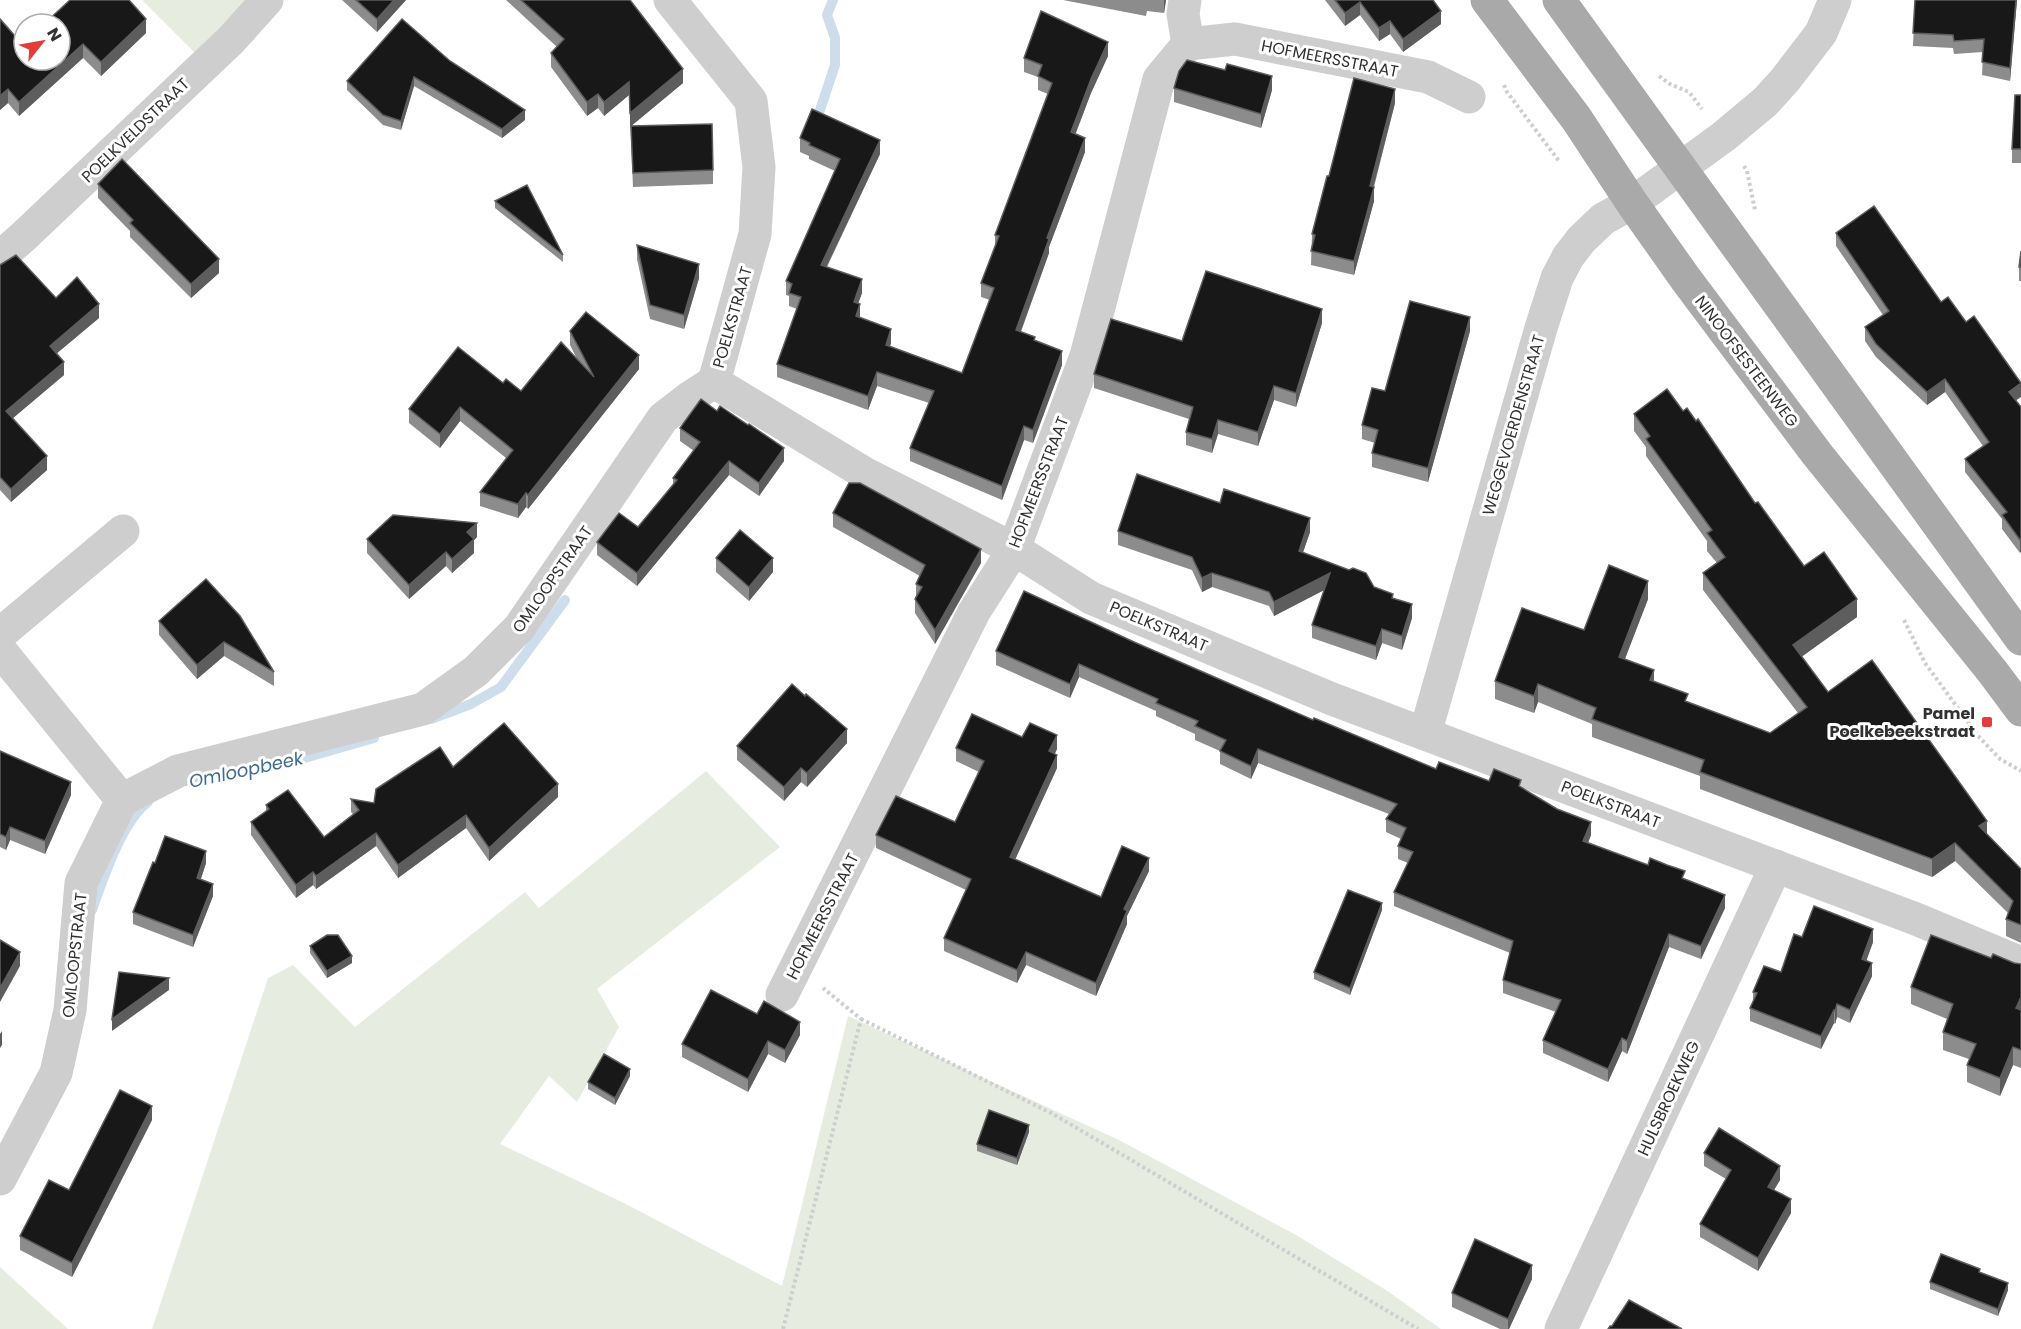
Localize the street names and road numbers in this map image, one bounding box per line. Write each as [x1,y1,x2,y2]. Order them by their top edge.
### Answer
street label: HOFMEERSSTRAAT [1259,34,1401,83]
street label: POELKVELDSTRAAT [76,73,195,188]
street label: POELKSTRAAT [707,263,758,371]
street label: NINOOFSESTEENWEG [1690,291,1804,432]
street label: WEGGEVOERDENSTRAAT [1477,332,1550,518]
street label: HOFMEERSSTRAAT [1003,413,1074,551]
street label: OMLOOPSTRAAT [507,521,598,637]
street label: POELKSTRAAT [1106,595,1212,658]
street label: POELKSTRAAT [1558,775,1664,834]
street label: HOFMEERSSTRAAT [781,849,864,983]
street label: OMLOOPSTRAAT [56,891,93,1019]
street label: HULSBROEKWEG [1632,1037,1705,1159]

